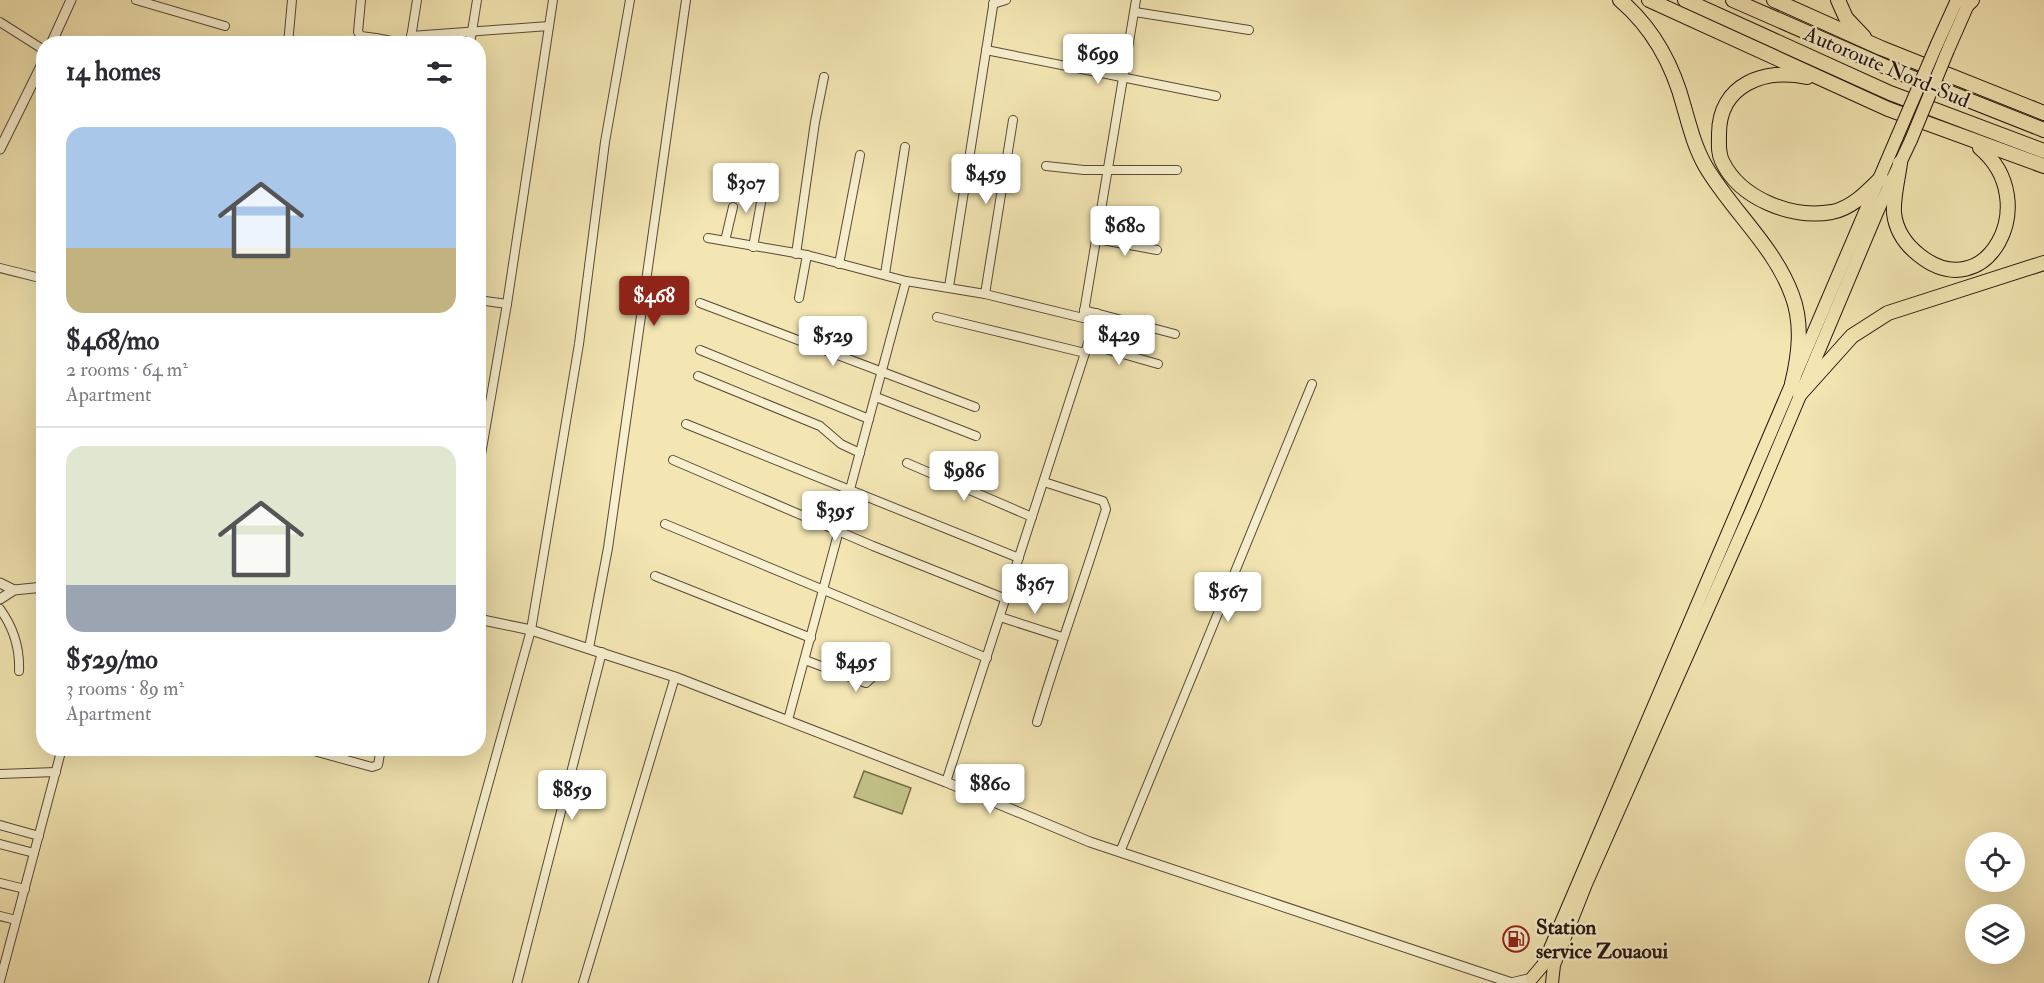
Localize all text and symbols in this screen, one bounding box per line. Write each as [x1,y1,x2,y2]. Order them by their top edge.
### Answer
street label: Autoroute Nord-Sud [1799,20,1974,115]
pin: $699 [1062,34,1134,85]
text: $699 [1077,41,1119,66]
text: 14 homes [66,56,161,88]
icon: filters [423,56,456,89]
pin: $459 [950,154,1022,205]
text: $459 [965,161,1007,186]
pin: $307 [710,163,782,214]
icon: home [207,166,315,274]
text: $307 [727,170,765,195]
pin: $680 [1089,206,1161,257]
text: $680 [1104,213,1146,238]
pin: $468 [618,276,690,327]
text: $468 [633,283,675,308]
pin: $429 [1083,315,1155,366]
pin: $529 [797,316,869,367]
text: $429 [1098,322,1140,347]
text: $529 [813,323,853,348]
text: $468/mo [66,325,159,357]
text: 2 rooms · 64 m² [66,357,188,382]
text: Apartment [66,382,151,407]
pin: $986 [928,451,1000,502]
text: $986 [943,458,985,483]
icon: home [207,485,315,593]
pin: $395 [799,491,871,542]
text: $395 [816,498,854,523]
pin: $367 [999,564,1071,615]
text: $367 [1016,571,1054,596]
pin: $567 [1192,572,1264,623]
text: $567 [1208,579,1248,604]
pin: $495 [820,642,892,693]
text: $529/mo [66,644,158,676]
text: $495 [835,649,877,674]
text: 3 rooms · 89 m² [66,676,184,701]
text: Apartment [66,701,151,726]
pin: $860 [954,764,1026,815]
pin: $859 [536,770,608,821]
text: $860 [969,771,1011,796]
text: $859 [552,777,592,802]
map controls [1965,832,2025,964]
button: locate [1965,832,2025,892]
button: layers [1965,904,2025,964]
place label: Station service Zouaoui [1536,914,1669,965]
fuel station icon: Station service Zouaoui [1501,924,1531,954]

